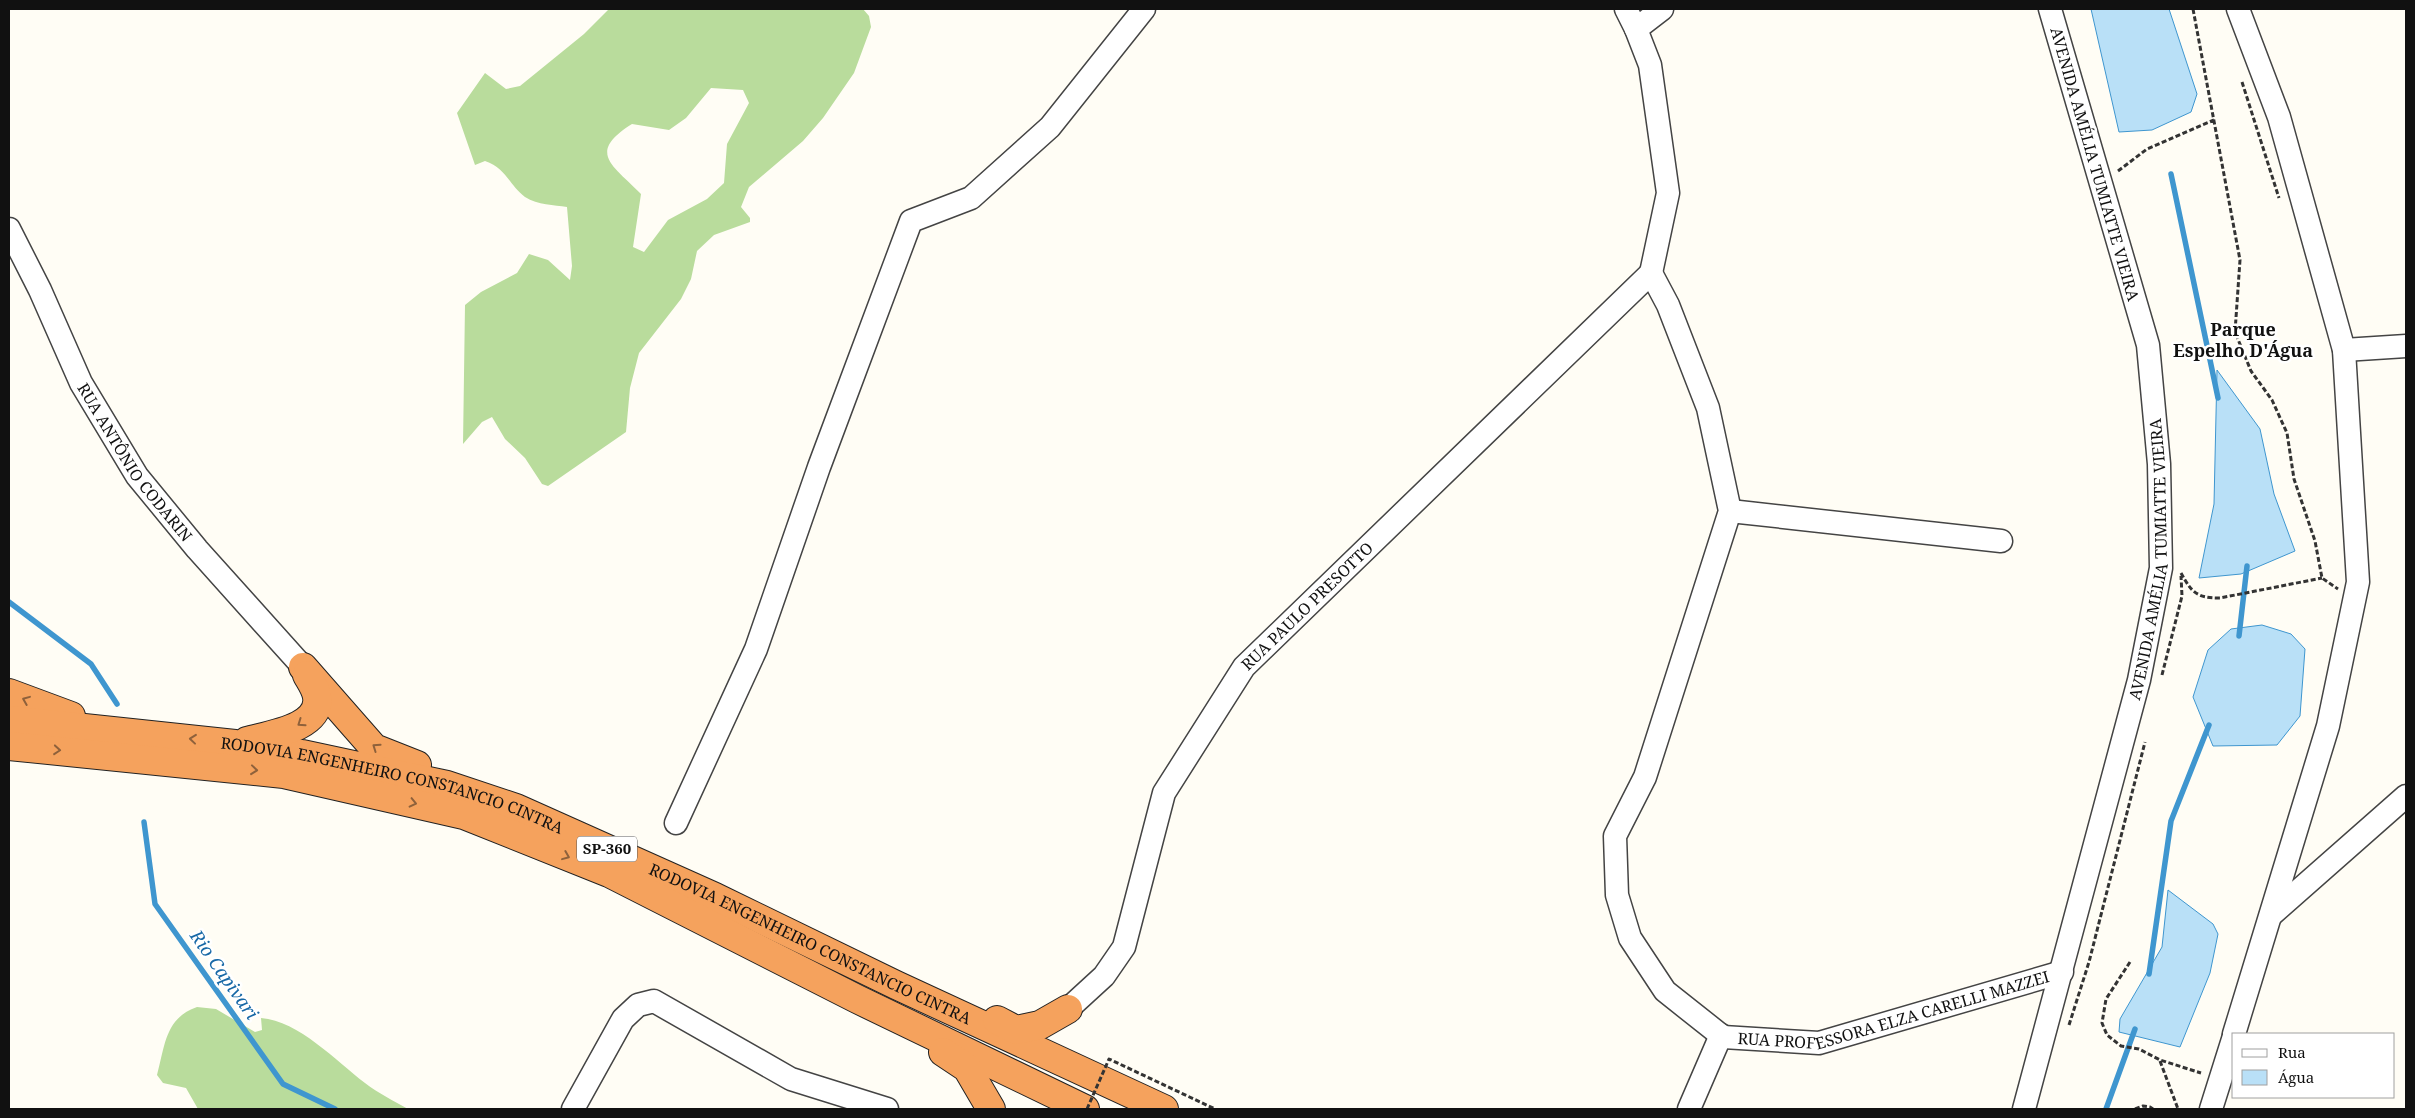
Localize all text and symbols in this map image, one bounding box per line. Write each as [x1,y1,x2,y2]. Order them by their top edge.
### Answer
street label: AVENIDA AMÉLIA TUMIATTE VIEIRA [2045,25,2145,304]
district label: Parque Espelho D'Água [2173,317,2313,362]
street label: RUA ANTÔNIO CODARIN [72,379,197,546]
street label: AVENIDA AMÉLIA TUMIATTE VIEIRA [2123,417,2173,702]
street label: RUA PAULO PRESOTTO [1236,537,1378,675]
one-way arrow [22,695,31,706]
one-way arrow [297,717,306,727]
street label: RODOVIA ENGENHEIRO CONSTANCIO CINTRA [220,732,568,839]
one-way arrow [189,734,197,745]
one-way arrow [54,744,62,755]
one-way arrow [372,744,382,753]
one-way arrow [250,764,258,775]
one-way arrow [408,797,417,808]
road number: SP-360 [577,836,637,862]
one-way arrow [561,849,570,860]
street label: RODOVIA ENGENHEIRO CONSTANCIO CINTRA [646,858,975,1030]
water label: Rio Capivari [185,924,265,1024]
street label: RUA PROFESSORA ELZA CARELLI MAZZEI [1737,965,2052,1055]
legend [2232,1033,2395,1098]
text: Rua [2278,1042,2306,1062]
text: Água [2278,1067,2314,1087]

